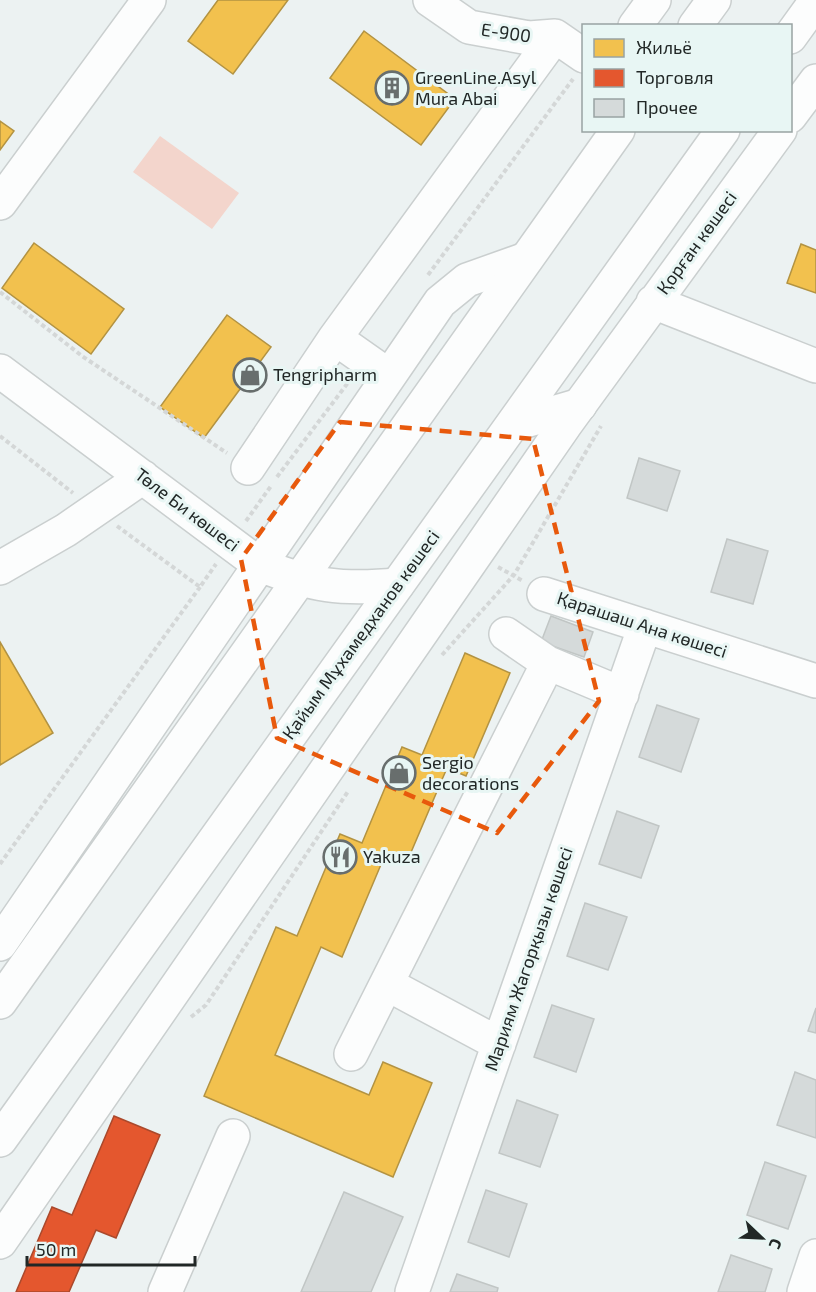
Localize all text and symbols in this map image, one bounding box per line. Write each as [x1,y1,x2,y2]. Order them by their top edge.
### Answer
street label: E-900 [480,18,532,46]
legend [582,24,792,132]
text: Жильё [636,36,692,58]
place label: GreenLine.Asyl Mura Abai [415,66,537,109]
text: Торговля [636,66,714,88]
building icon: GreenLine.Asyl Mura Abai [374,70,410,106]
text: Прочее [636,96,698,118]
street label: Қорған көшесі [651,187,741,298]
shop icon: Tengripharm [232,357,268,393]
place label: Tengripharm [273,363,377,385]
street label: Төле Би көшесі [131,463,244,556]
street label: Қайым Мұхамедханов көшесі [277,525,444,743]
street label: Қарашаш Ана көшесі [554,586,730,662]
place label: Sergio decorations [422,751,519,794]
shop icon: Sergio decorations [381,755,417,791]
restaurant icon: Yakuza [322,839,358,875]
street label: Мариям Жагорқызы көшесі [479,844,577,1074]
place label: Yakuza [363,845,421,867]
north arrow [732,1208,792,1268]
scale bar [27,1229,195,1267]
text: С [766,1236,787,1252]
text: 50 m [36,1238,76,1260]

